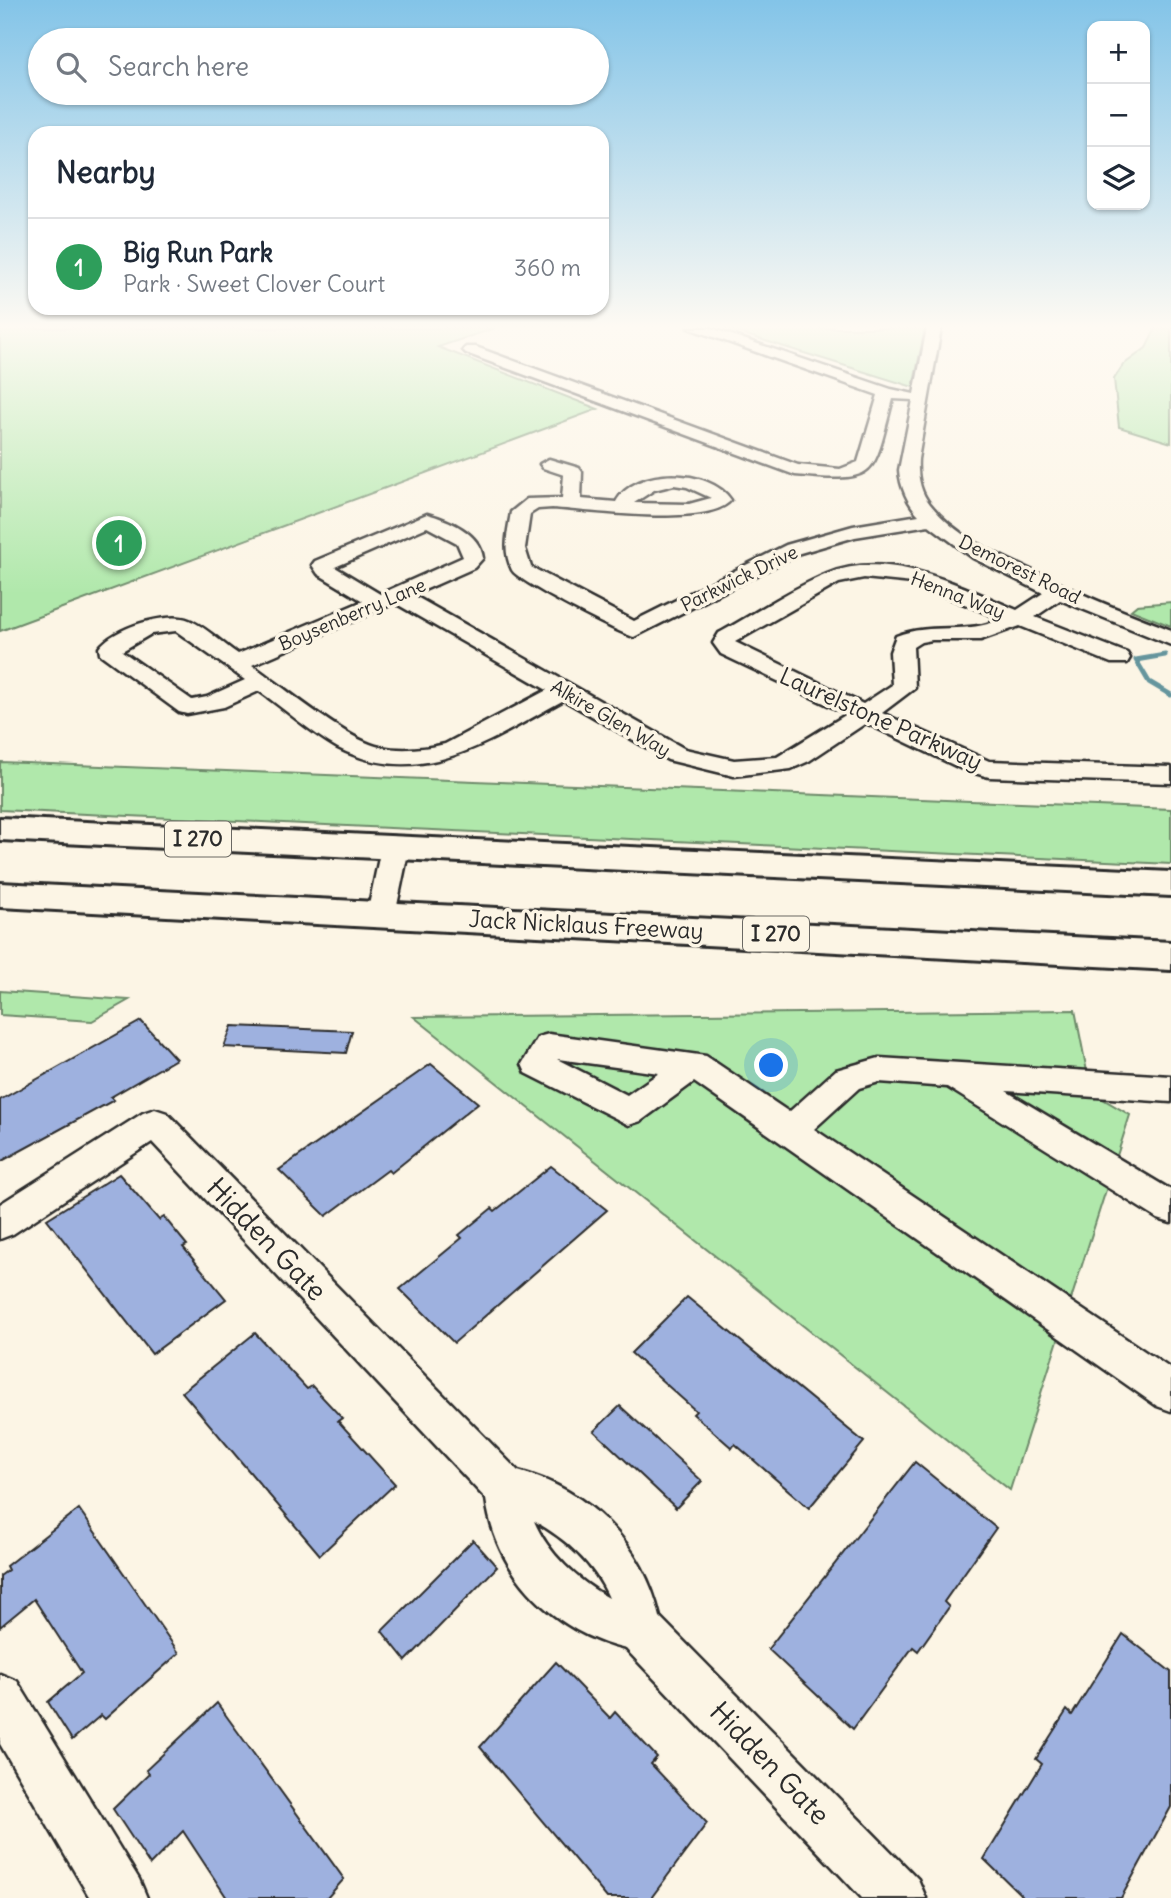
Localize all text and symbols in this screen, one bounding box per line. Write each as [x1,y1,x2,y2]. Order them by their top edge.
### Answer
map controls [1087,21,1150,210]
button: + [1087,21,1150,84]
search box [28,28,609,105]
icon: search [52,48,90,86]
text: Search here [108,50,249,83]
button: − [1087,84,1150,147]
button: layers [1087,147,1150,210]
text: Nearby [56,153,156,191]
text: Big Run Park [123,236,273,269]
text: 1 [74,253,84,282]
text: 360 m [514,253,581,282]
text: Park · Sweet Clover Court [123,269,385,298]
pin: 1 [96,517,142,569]
street label: Demorest Road [955,529,1085,609]
street label: Parkwick Drive [677,539,801,617]
street label: Henna Way [907,566,1009,624]
street label: Boysenberry Lane [275,572,429,656]
street label: Laurelstone Parkway [775,661,987,776]
street label: Alkire Glen Way [547,674,675,762]
road number: I 270 [165,822,231,856]
street label: Jack Nicklaus Freeway [468,904,704,945]
road number: I 270 [743,916,809,951]
your location [754,1048,788,1082]
street label: Hidden Gate [199,1170,335,1308]
street label: Hidden Gate [702,1694,838,1832]

